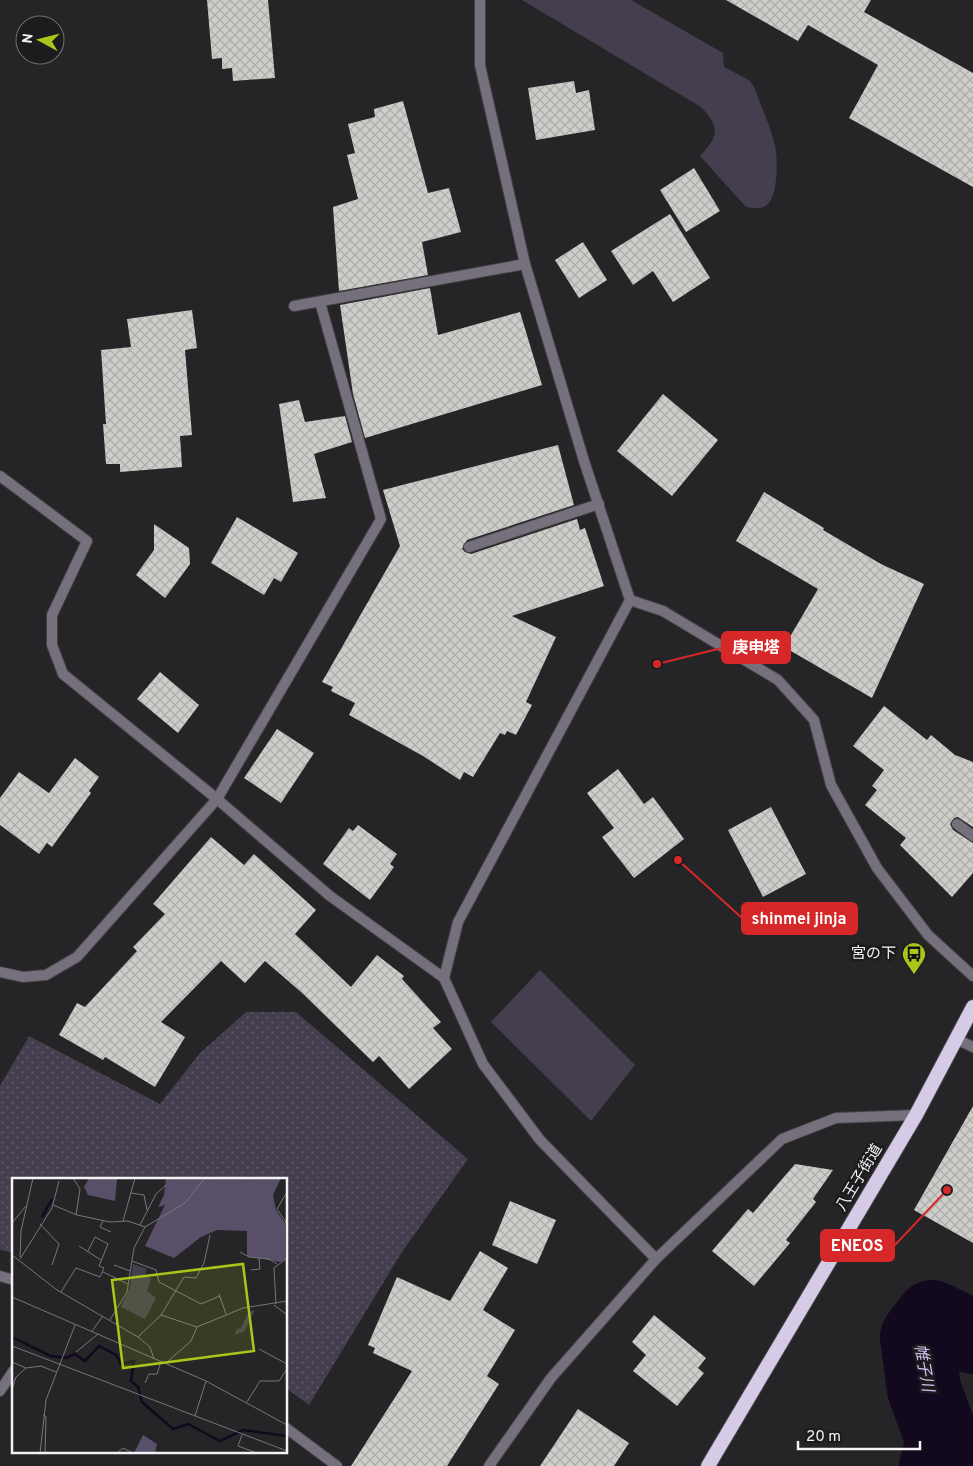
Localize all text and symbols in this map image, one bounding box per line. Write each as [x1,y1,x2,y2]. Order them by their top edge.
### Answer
north arrow [15,15,65,65]
text: N [20,33,38,45]
callout: 庚申塔 [722,632,790,663]
text: 庚申塔 [732,639,780,659]
callout: shinmei jinja [742,903,857,934]
text: shinmei jinja [752,910,846,930]
bus stop icon: 宮の下 [901,941,927,975]
place label: 宮の下 [851,945,896,964]
street label: 八王子街道 [833,1141,887,1215]
inset map [12,1178,288,1454]
callout: ENEOS [821,1230,894,1261]
text: ENEOS [831,1237,883,1257]
water label: 帷子川 [909,1343,937,1395]
scale bar [798,1418,920,1450]
text: 20 m [806,1428,841,1447]

